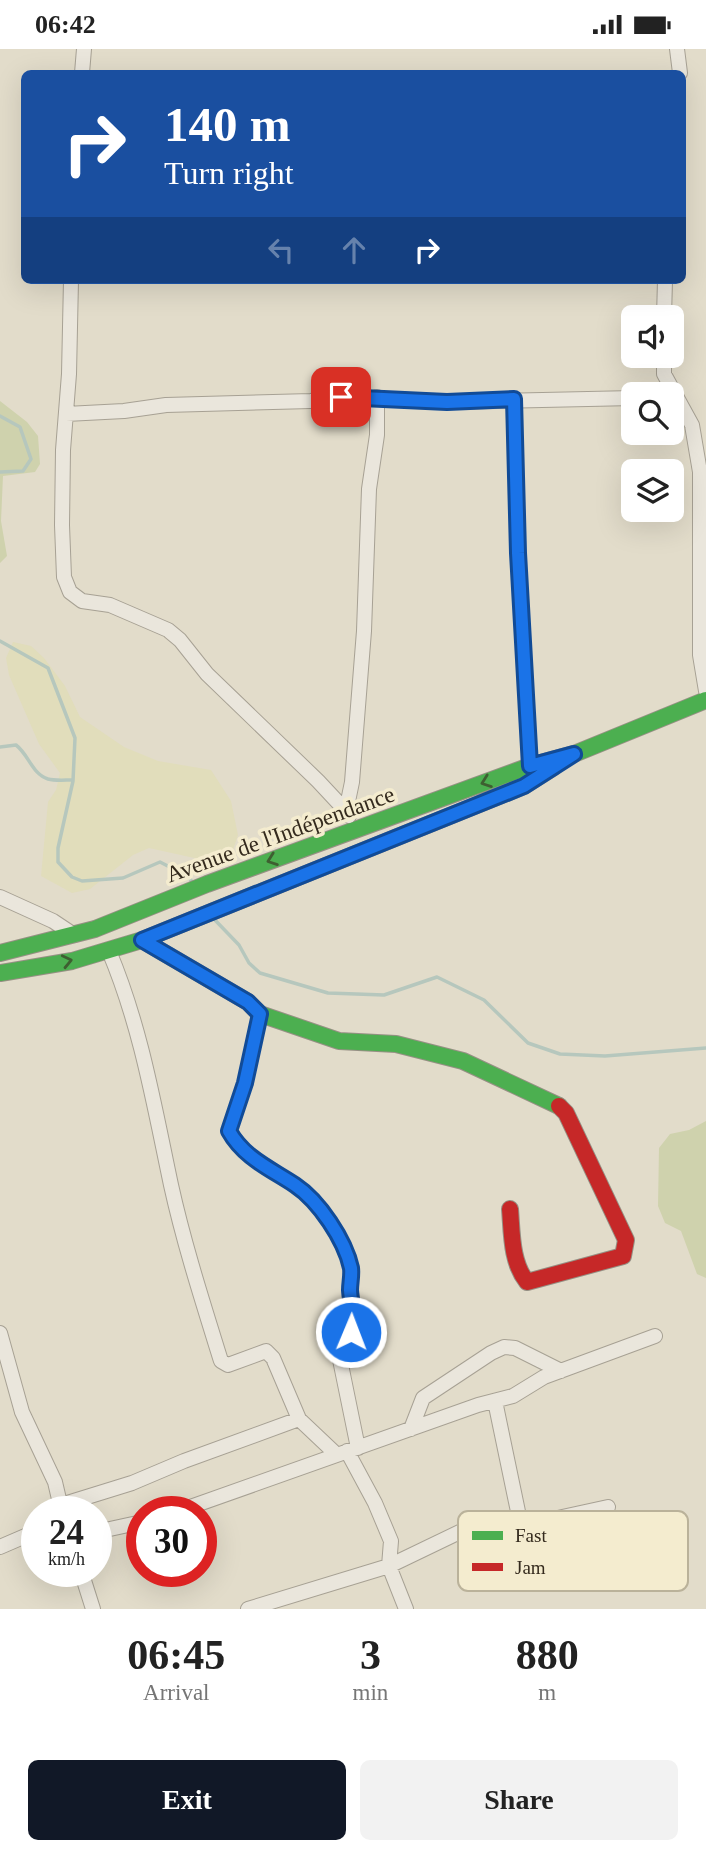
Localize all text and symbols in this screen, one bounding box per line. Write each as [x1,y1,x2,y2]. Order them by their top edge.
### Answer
text: 06:42 [35,10,96,39]
text: 140 m [164,97,291,152]
icon: right [49,98,140,189]
text: Turn right [164,155,294,191]
icon: left [262,231,300,269]
icon: ahead [335,231,373,269]
icon: right [408,231,446,269]
map controls [621,305,684,522]
button: sound [621,305,684,368]
pin [311,367,371,427]
icon: arrive [322,378,360,416]
button: search [621,382,684,445]
button: layers [621,459,684,522]
one-way arrow [481,774,493,788]
street label: Avenue de l'Indépendance [163,781,398,887]
one-way arrow [267,852,279,866]
one-way arrow [61,955,73,969]
position arrow [314,1295,388,1369]
speed limit sign: 30 [126,1496,217,1587]
legend [458,1511,688,1591]
text: 24 [49,1513,84,1552]
text: Fast [515,1525,547,1546]
text: km/h [48,1549,85,1569]
text: Jam [515,1557,546,1578]
text: 06:45 [127,1632,225,1678]
text: 3 [360,1632,381,1678]
text: 880 [516,1632,579,1678]
text: Arrival [143,1680,210,1705]
text: min [353,1680,388,1705]
text: m [538,1680,556,1705]
button: Exit [28,1760,346,1840]
button: Share [360,1760,678,1840]

